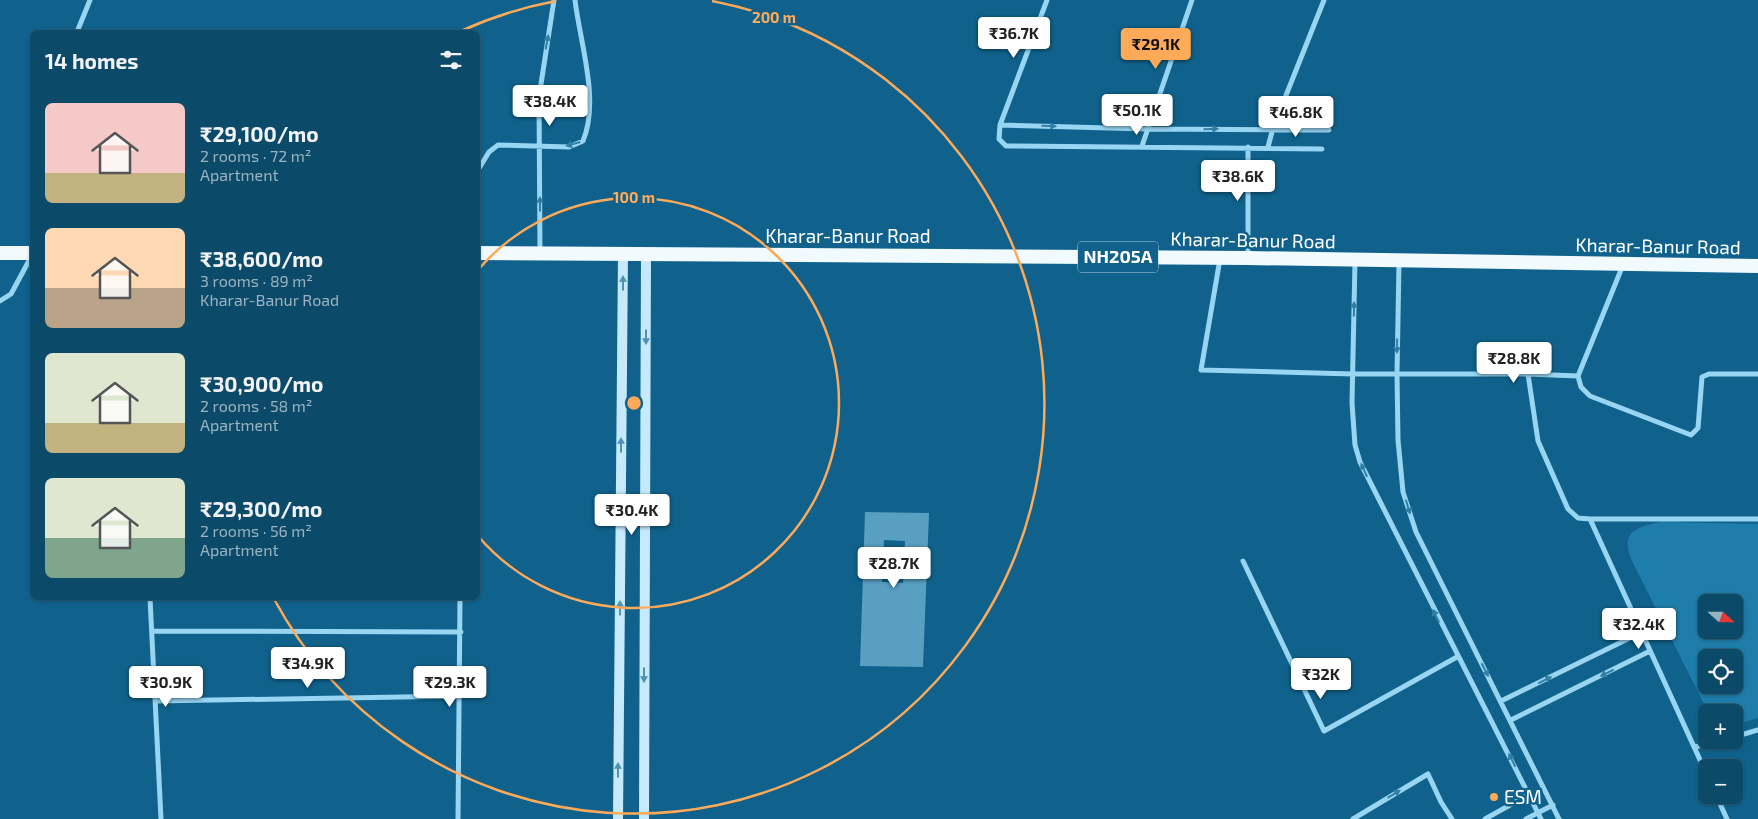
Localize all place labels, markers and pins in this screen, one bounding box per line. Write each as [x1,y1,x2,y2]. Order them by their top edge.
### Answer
pin: ₹36.7K [973,17,1055,59]
pin: ₹29.1K [1115,28,1197,70]
pin: ₹38.4K [509,84,591,127]
pin: ₹50.1K [1096,94,1178,136]
pin: ₹46.8K [1255,96,1337,138]
pin: ₹38.6K [1197,160,1279,202]
pin: ₹28.8K [1473,342,1555,384]
centre of rings [625,394,643,412]
pin: ₹30.4K [591,494,673,536]
pin: ₹28.7K [853,546,935,589]
pin: ₹32.4K [1598,608,1680,650]
pin: ₹34.9K [267,646,349,689]
pin: ₹32K [1291,658,1351,700]
pin: ₹30.9K [125,666,207,708]
pin: ₹29.3K [409,666,491,708]
place label: ESM [1504,785,1542,808]
marker: ESM [1488,791,1500,803]

